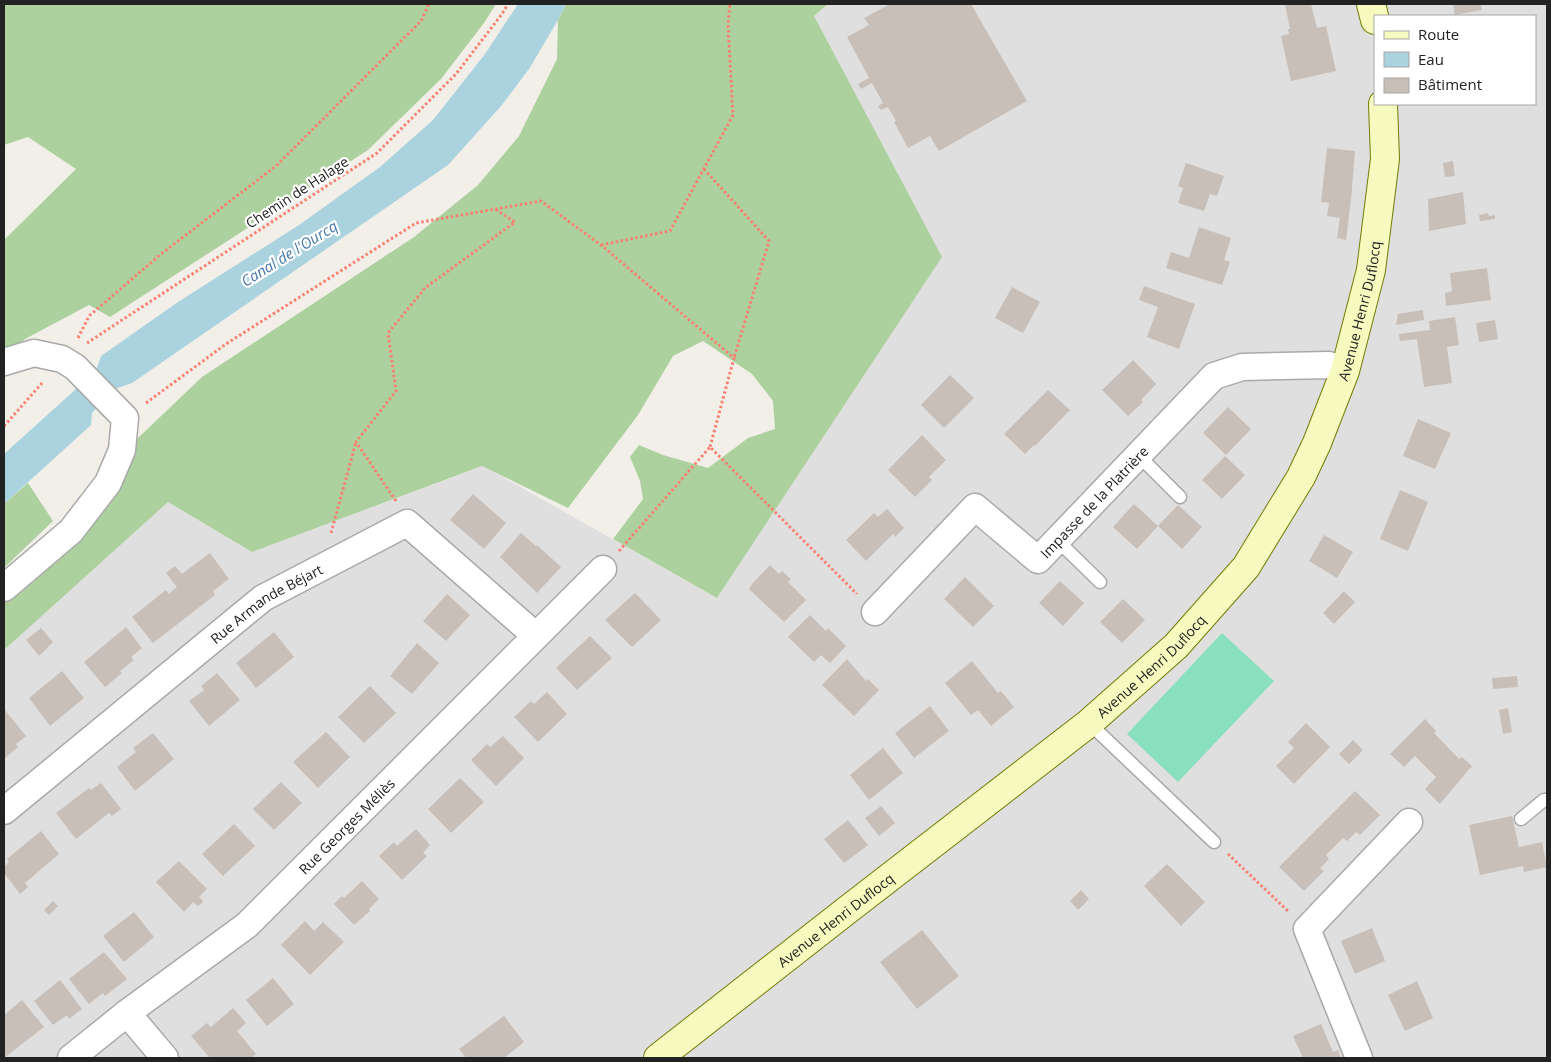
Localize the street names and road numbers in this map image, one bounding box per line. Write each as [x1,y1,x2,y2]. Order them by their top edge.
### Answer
street label: Chemin de Halage [242,152,352,232]
street label: Avenue Henri Duflocq [1333,240,1384,383]
street label: Impasse de la Platrière [1036,441,1152,562]
street label: Rue Armande Béjart [206,559,326,647]
street label: Avenue Henri Duflocq [1092,610,1209,722]
street label: Rue Georges Méliès [294,773,399,878]
street label: Avenue Henri Duflocq [773,868,898,971]

